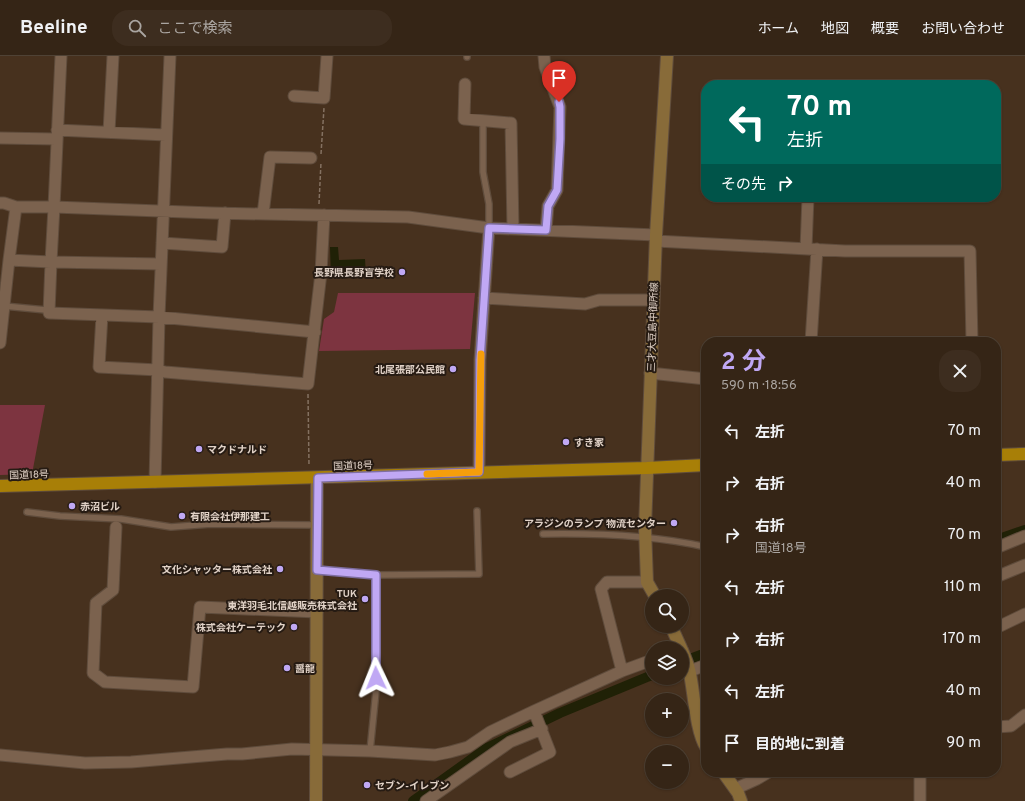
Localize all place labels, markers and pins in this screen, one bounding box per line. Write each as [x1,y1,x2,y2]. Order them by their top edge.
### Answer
pin [542,61,576,102]
place label: 長野県長野盲学校 [314,267,394,280]
marker: 長野県長野盲学校 [397,267,407,277]
place label: 北尾張部公民館 [375,364,445,377]
marker: 北尾張部公民館 [448,364,458,374]
marker: すき家 [561,437,571,447]
place label: すき家 [574,437,604,450]
marker: マクドナルド [194,444,204,454]
place label: マクドナルド [207,444,267,457]
marker: 赤沼ビル [67,501,77,511]
place label: 赤沼ビル [80,501,120,514]
marker: 有限会社伊那建工 [177,511,187,521]
place label: 有限会社伊那建工 [190,511,270,524]
place label: アラジンのランプ 物流センター [524,518,666,531]
marker: アラジンのランプ 物流センター [669,518,679,528]
place label: 文化シャッター株式会社 [162,564,273,577]
marker: 文化シャッター株式会社 [275,564,285,574]
place label: TUK 東洋羽毛北信越販売株式会社 [227,588,358,613]
marker: TUK 東洋羽毛北信越販売株式会社 [360,594,370,604]
place label: 株式会社ケーテック [196,622,286,635]
marker: 株式会社ケーテック [289,622,299,632]
marker: 醤龍 [282,663,292,673]
place label: 醤龍 [295,663,315,676]
marker: セブン-イレブン [362,780,372,790]
place label: セブン-イレブン [375,780,449,793]

